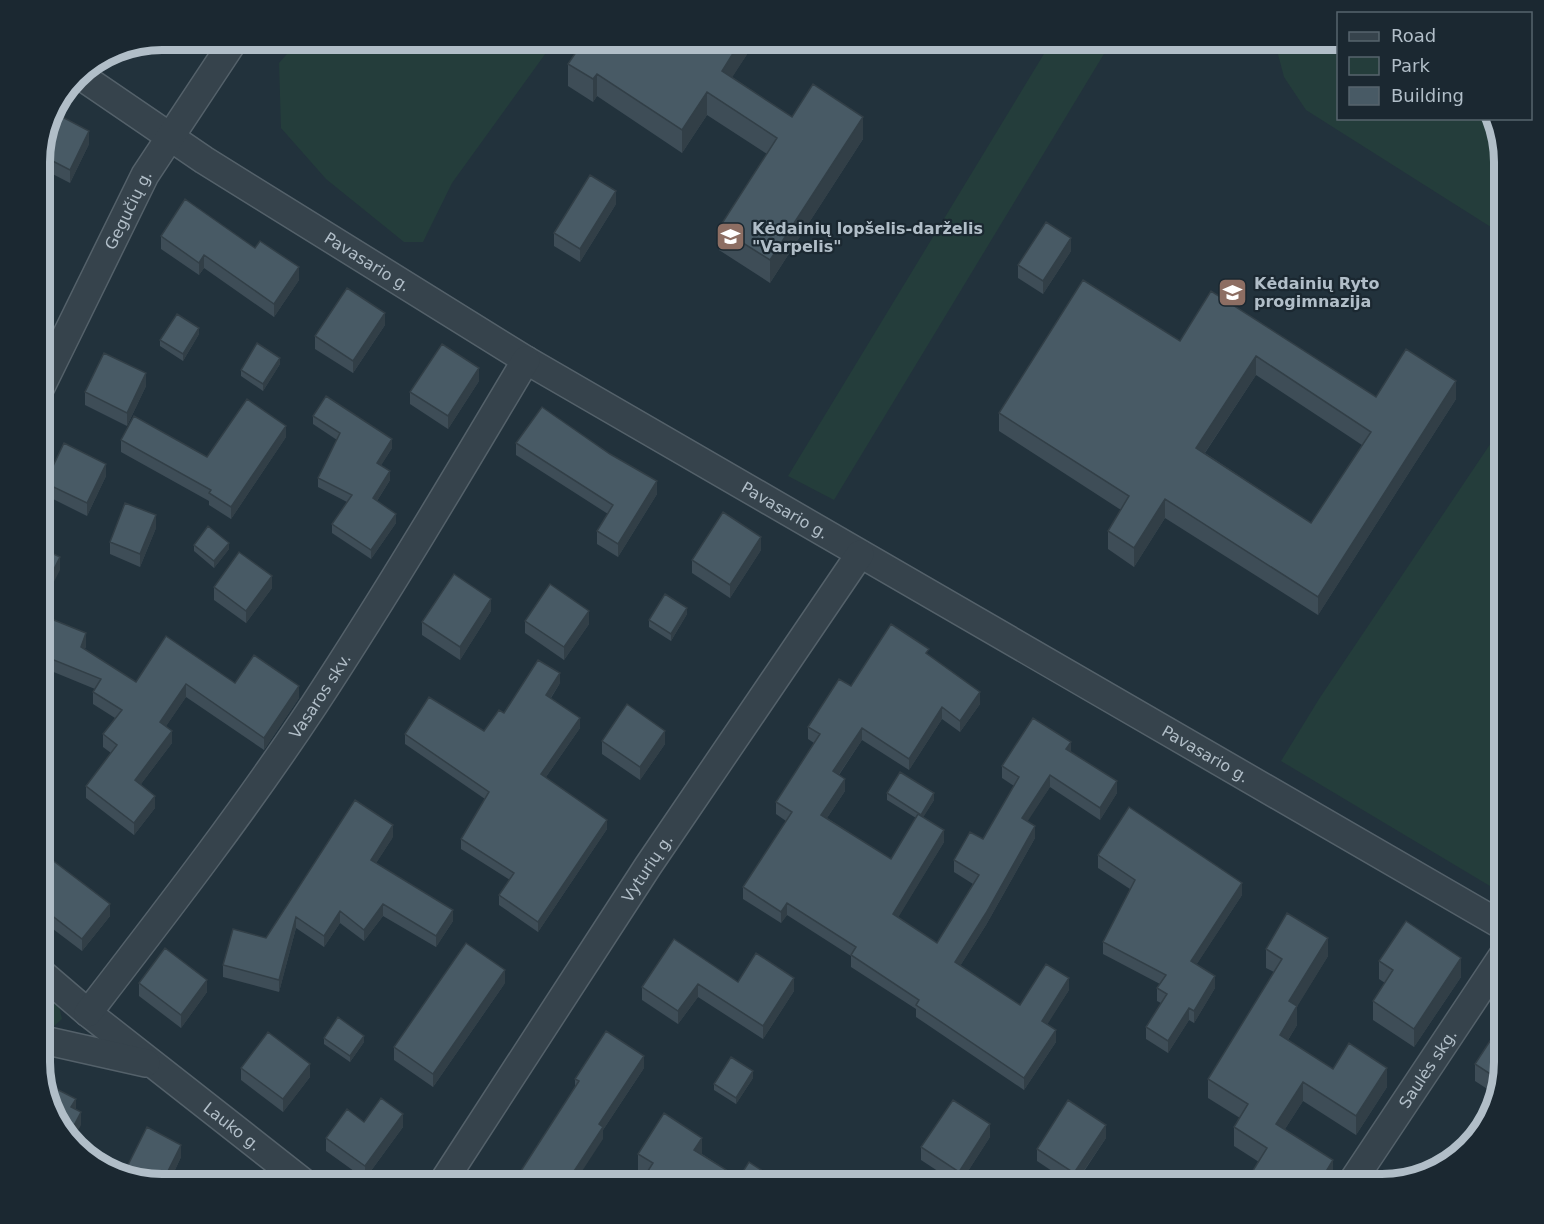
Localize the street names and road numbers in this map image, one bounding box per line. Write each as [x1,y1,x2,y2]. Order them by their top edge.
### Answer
street label: Gegučių g. [100,166,155,253]
street label: Pavasario g. [321,228,414,295]
street label: Pavasario g. [738,477,832,543]
street label: Vasaros skv. [285,650,355,742]
street label: Pavasario g. [1159,721,1253,786]
street label: Vyturių g. [618,830,676,906]
street label: Saulės skg. [1395,1025,1461,1111]
street label: Lauko g. [200,1098,265,1155]

